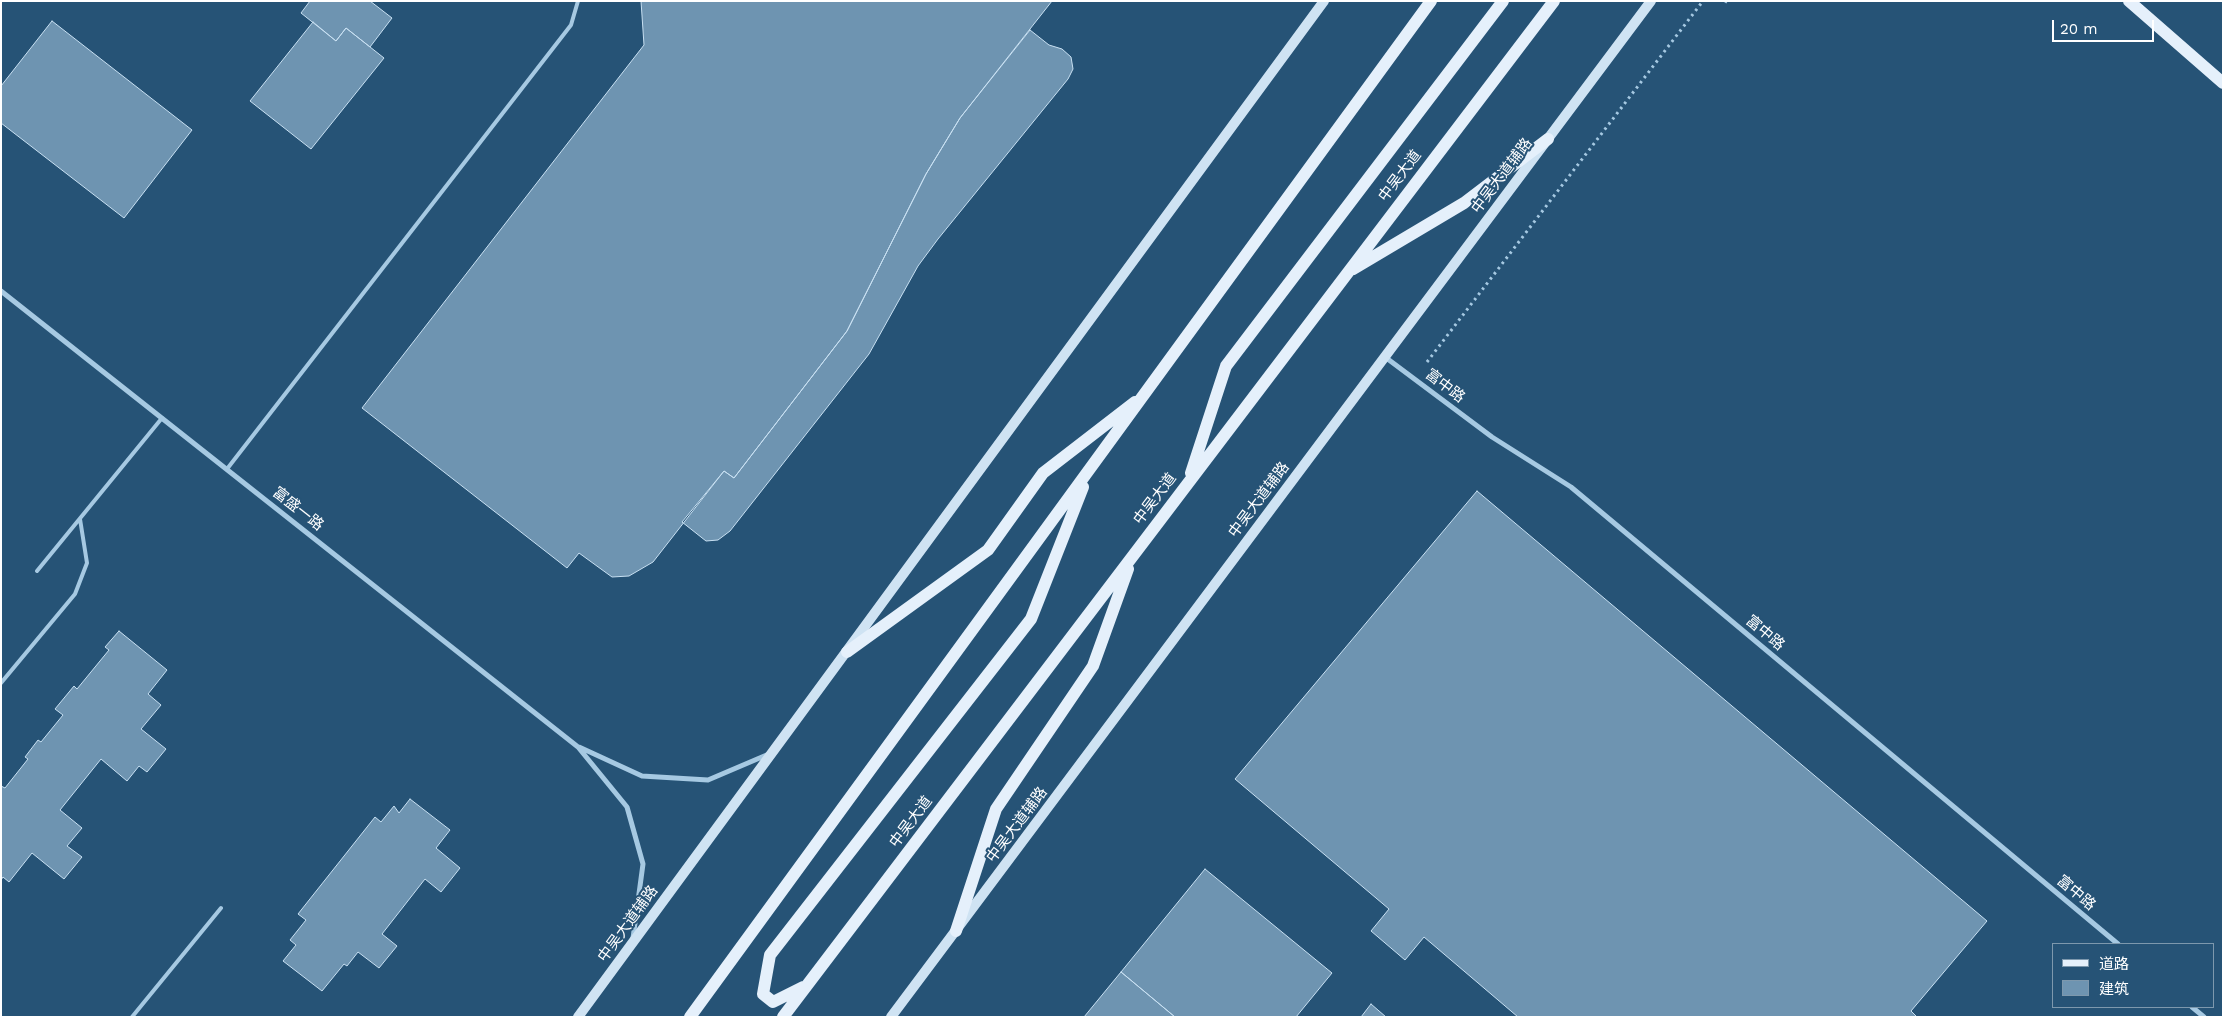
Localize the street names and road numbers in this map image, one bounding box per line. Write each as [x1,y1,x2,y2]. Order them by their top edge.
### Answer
street label: 中吴大道辅路 [1468,135,1536,217]
street label: 中吴大道 [1375,147,1425,205]
street label: 富中路 [1422,365,1468,407]
street label: 中吴大道辅路 [1225,459,1293,541]
street label: 中吴大道 [1130,470,1180,528]
street label: 富盛一路 [269,483,327,535]
street label: 富中路 [1742,612,1788,654]
street label: 中吴大道辅路 [983,784,1051,866]
street label: 中吴大道 [886,793,936,851]
street label: 富中路 [2053,872,2099,914]
street label: 中吴大道辅路 [594,882,662,966]

